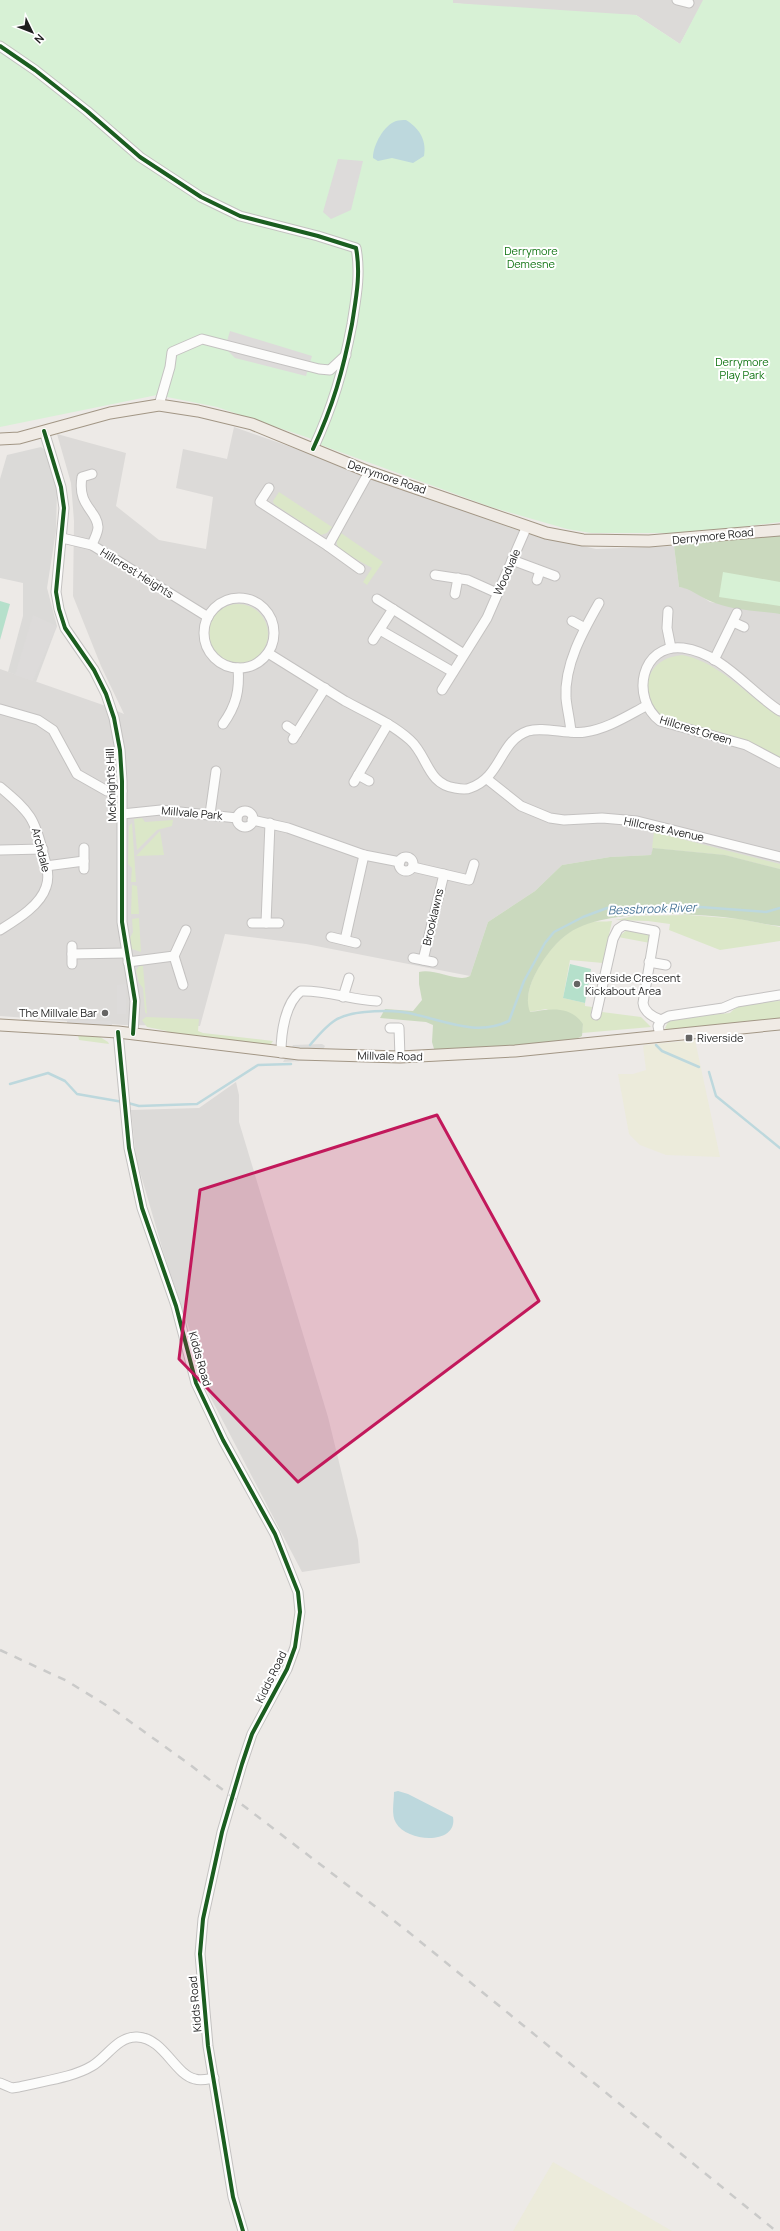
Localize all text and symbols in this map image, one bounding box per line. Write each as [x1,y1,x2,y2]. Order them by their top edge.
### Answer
north arrow [12,12,52,52]
text: N [31,31,48,47]
park label: Derrymore Demesne [504,243,558,271]
park label: Derrymore Play Park [715,354,769,382]
street label: Derrymore Road [346,456,428,497]
street label: Derrymore Road [671,524,754,547]
street label: Hillcrest Heights [98,544,177,601]
street label: Woodvale [490,546,524,597]
street label: Hillcrest Green [658,711,734,748]
street label: McKnight's Hill [102,748,119,822]
street label: Millvale Park [161,802,224,823]
street label: Hillcrest Avenue [623,813,706,844]
street label: Archdale [29,826,54,874]
street label: Brooklawns [419,887,446,947]
water label: Bessbrook River [608,898,698,919]
place label: Riverside Crescent Kickabout Area [585,970,681,998]
marker: Riverside Crescent Kickabout Area [572,979,582,989]
place label: The Millvale Bar [19,1005,97,1020]
marker: The Millvale Bar [100,1008,110,1018]
place label: Riverside [697,1030,744,1045]
marker: Riverside [684,1033,694,1043]
street label: Millvale Road [357,1047,423,1064]
street label: Kidds Road [186,1330,215,1388]
street label: Kidds Road [251,1648,290,1705]
street label: Kidds Road [185,1975,204,2033]

